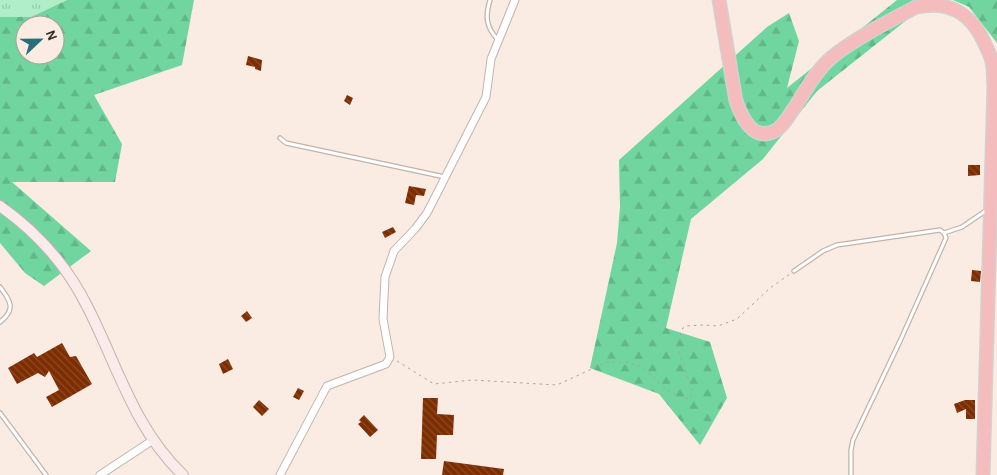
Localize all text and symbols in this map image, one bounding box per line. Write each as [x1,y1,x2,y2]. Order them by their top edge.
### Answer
north arrow [15,15,65,65]
text: N [43,28,59,43]

